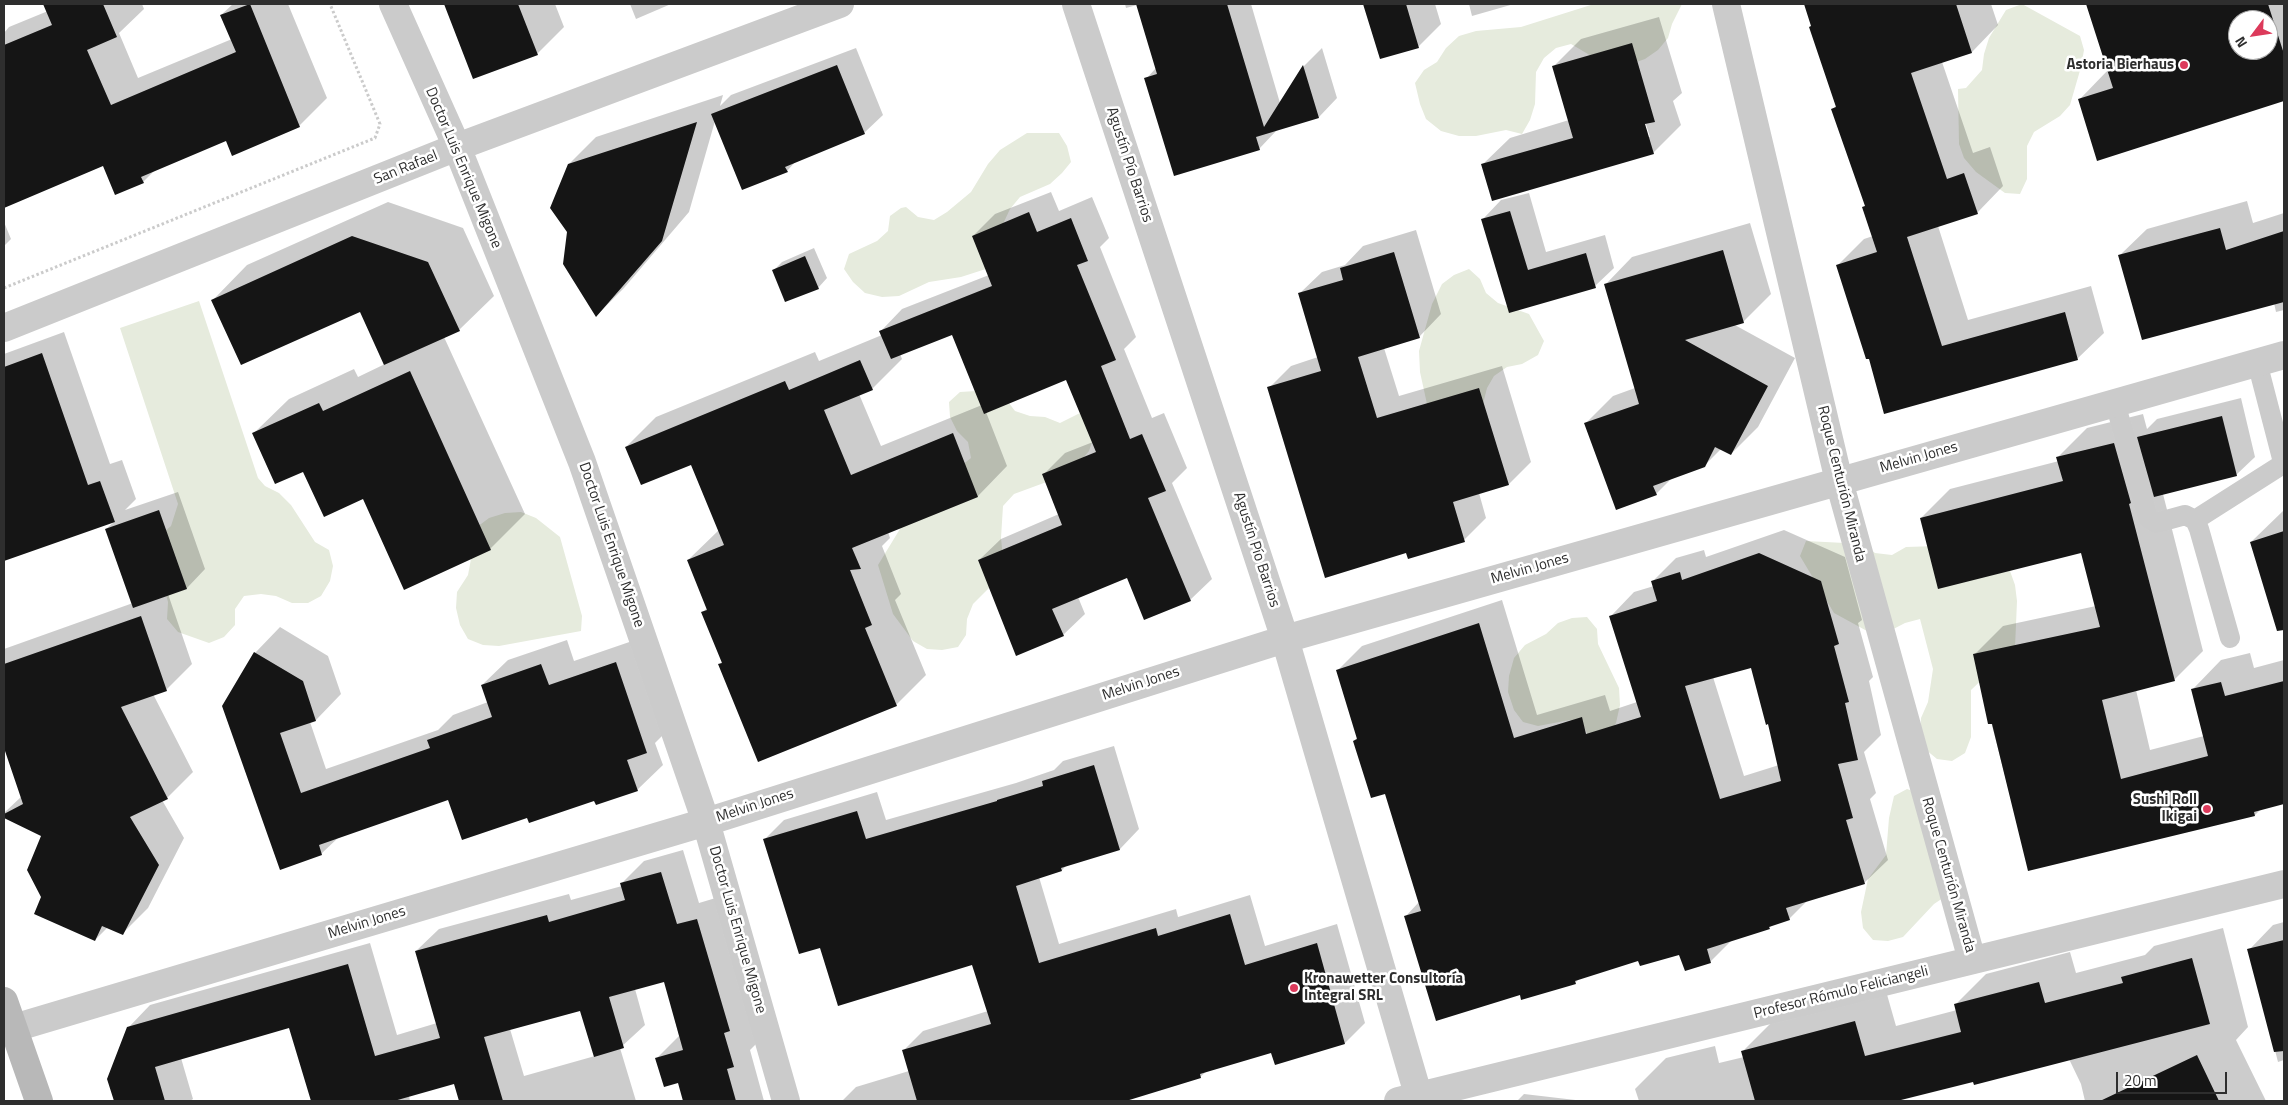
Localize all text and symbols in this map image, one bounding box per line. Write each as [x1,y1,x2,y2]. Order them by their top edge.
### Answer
north arrow [2228,10,2278,60]
text: N [2229,33,2252,52]
place label: Astoria Bierhaus [2066,56,2174,74]
marker: Astoria Bierhaus [2178,59,2190,71]
street label: Doctor Luis Enrique Migone [421,85,505,251]
street label: Agustín Pío Barrios [1102,105,1156,225]
street label: San Rafael [371,147,441,189]
street label: Roque Centurión Miranda [1813,404,1869,564]
street label: Melvin Jones [1878,438,1960,478]
street label: Doctor Luis Enrique Migone [574,460,648,630]
street label: Agustín Pío Barrios [1229,490,1283,610]
street label: Melvin Jones [1489,549,1571,589]
street label: Melvin Jones [1100,663,1182,705]
street label: Melvin Jones [714,785,796,827]
place label: Sushi Roll Ikigai [2133,791,2197,826]
street label: Roque Centurión Miranda [1917,795,1979,955]
marker: Sushi Roll Ikigai [2201,803,2213,815]
street label: Doctor Luis Enrique Migone [704,844,770,1016]
street label: Melvin Jones [326,903,408,943]
street label: Profesor Rómulo Feliciangeli [1752,963,1930,1023]
place label: Kronawetter Consultoría Integral SRL [1304,970,1463,1005]
marker: Kronawetter Consultoría Integral SRL [1288,982,1300,994]
scale bar [2118,1062,2229,1094]
text: 20 m [2124,1069,2157,1092]

